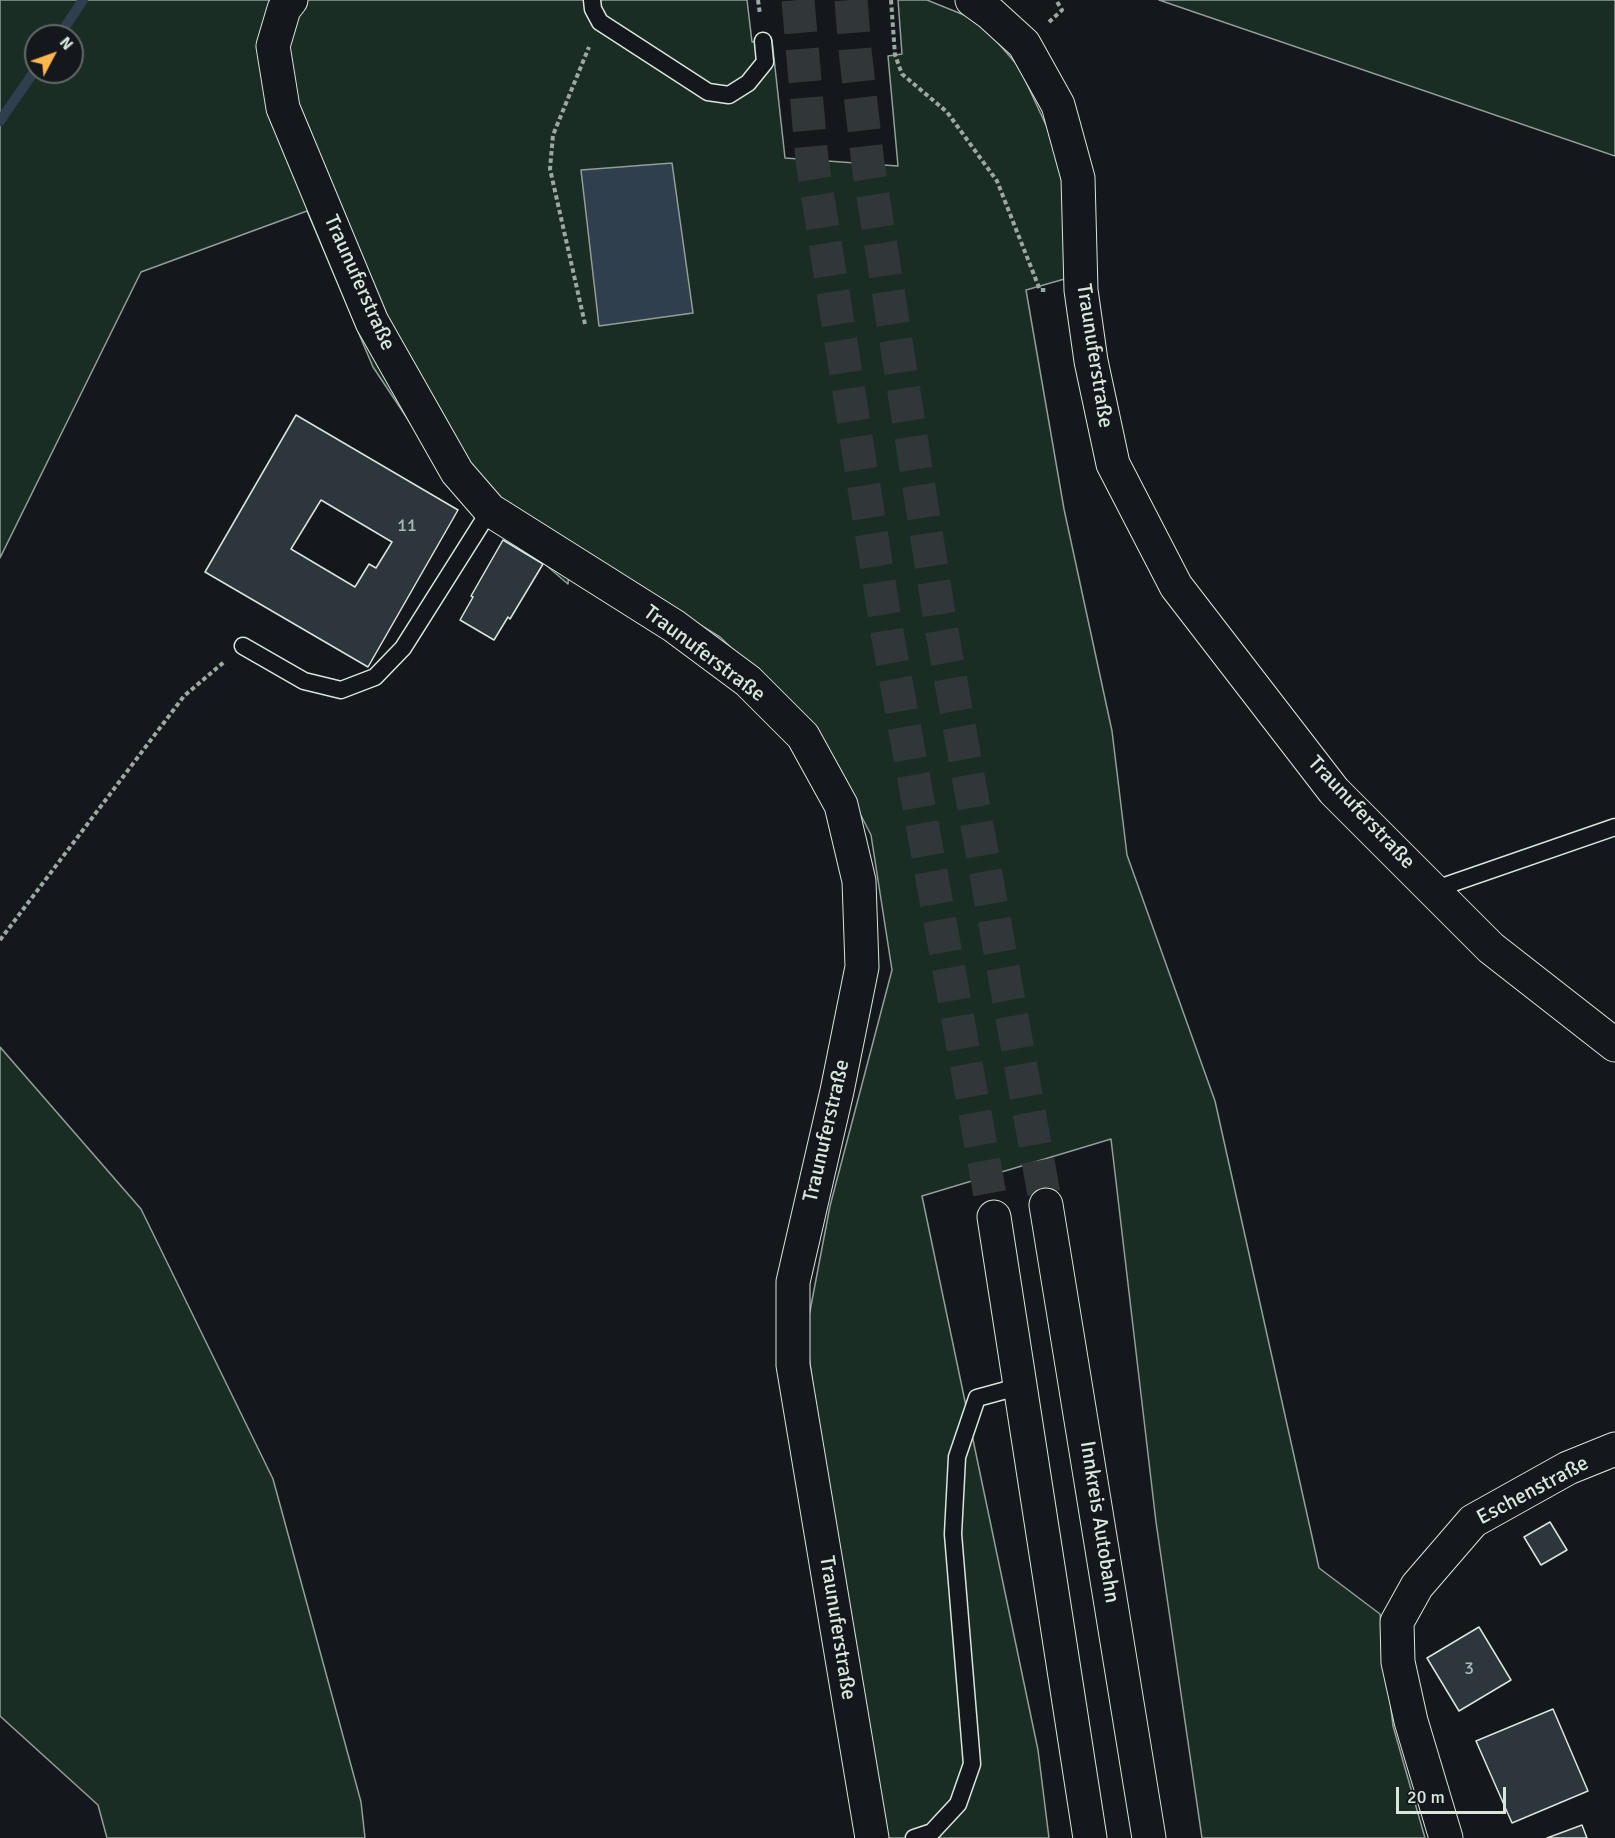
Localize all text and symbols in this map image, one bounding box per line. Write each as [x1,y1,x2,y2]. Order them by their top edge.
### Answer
north arrow [24,24,84,84]
text: N [55,33,77,54]
street label: Traunuferstraße [318,211,400,355]
street label: Traunuferstraße [1070,282,1118,430]
house number: 11 [397,515,417,537]
street label: Traunuferstraße [638,600,770,708]
street label: Traunuferstraße [1302,751,1420,875]
street label: Traunuferstraße [798,1057,856,1205]
street label: Innkreis Autobahn [1074,1439,1124,1605]
street label: Eschenstraße [1473,1451,1593,1531]
street label: Traunuferstraße [813,1554,861,1702]
house number: 3 [1464,1658,1474,1680]
scale bar [1399,1775,1508,1813]
text: 20 m [1407,1786,1445,1808]

